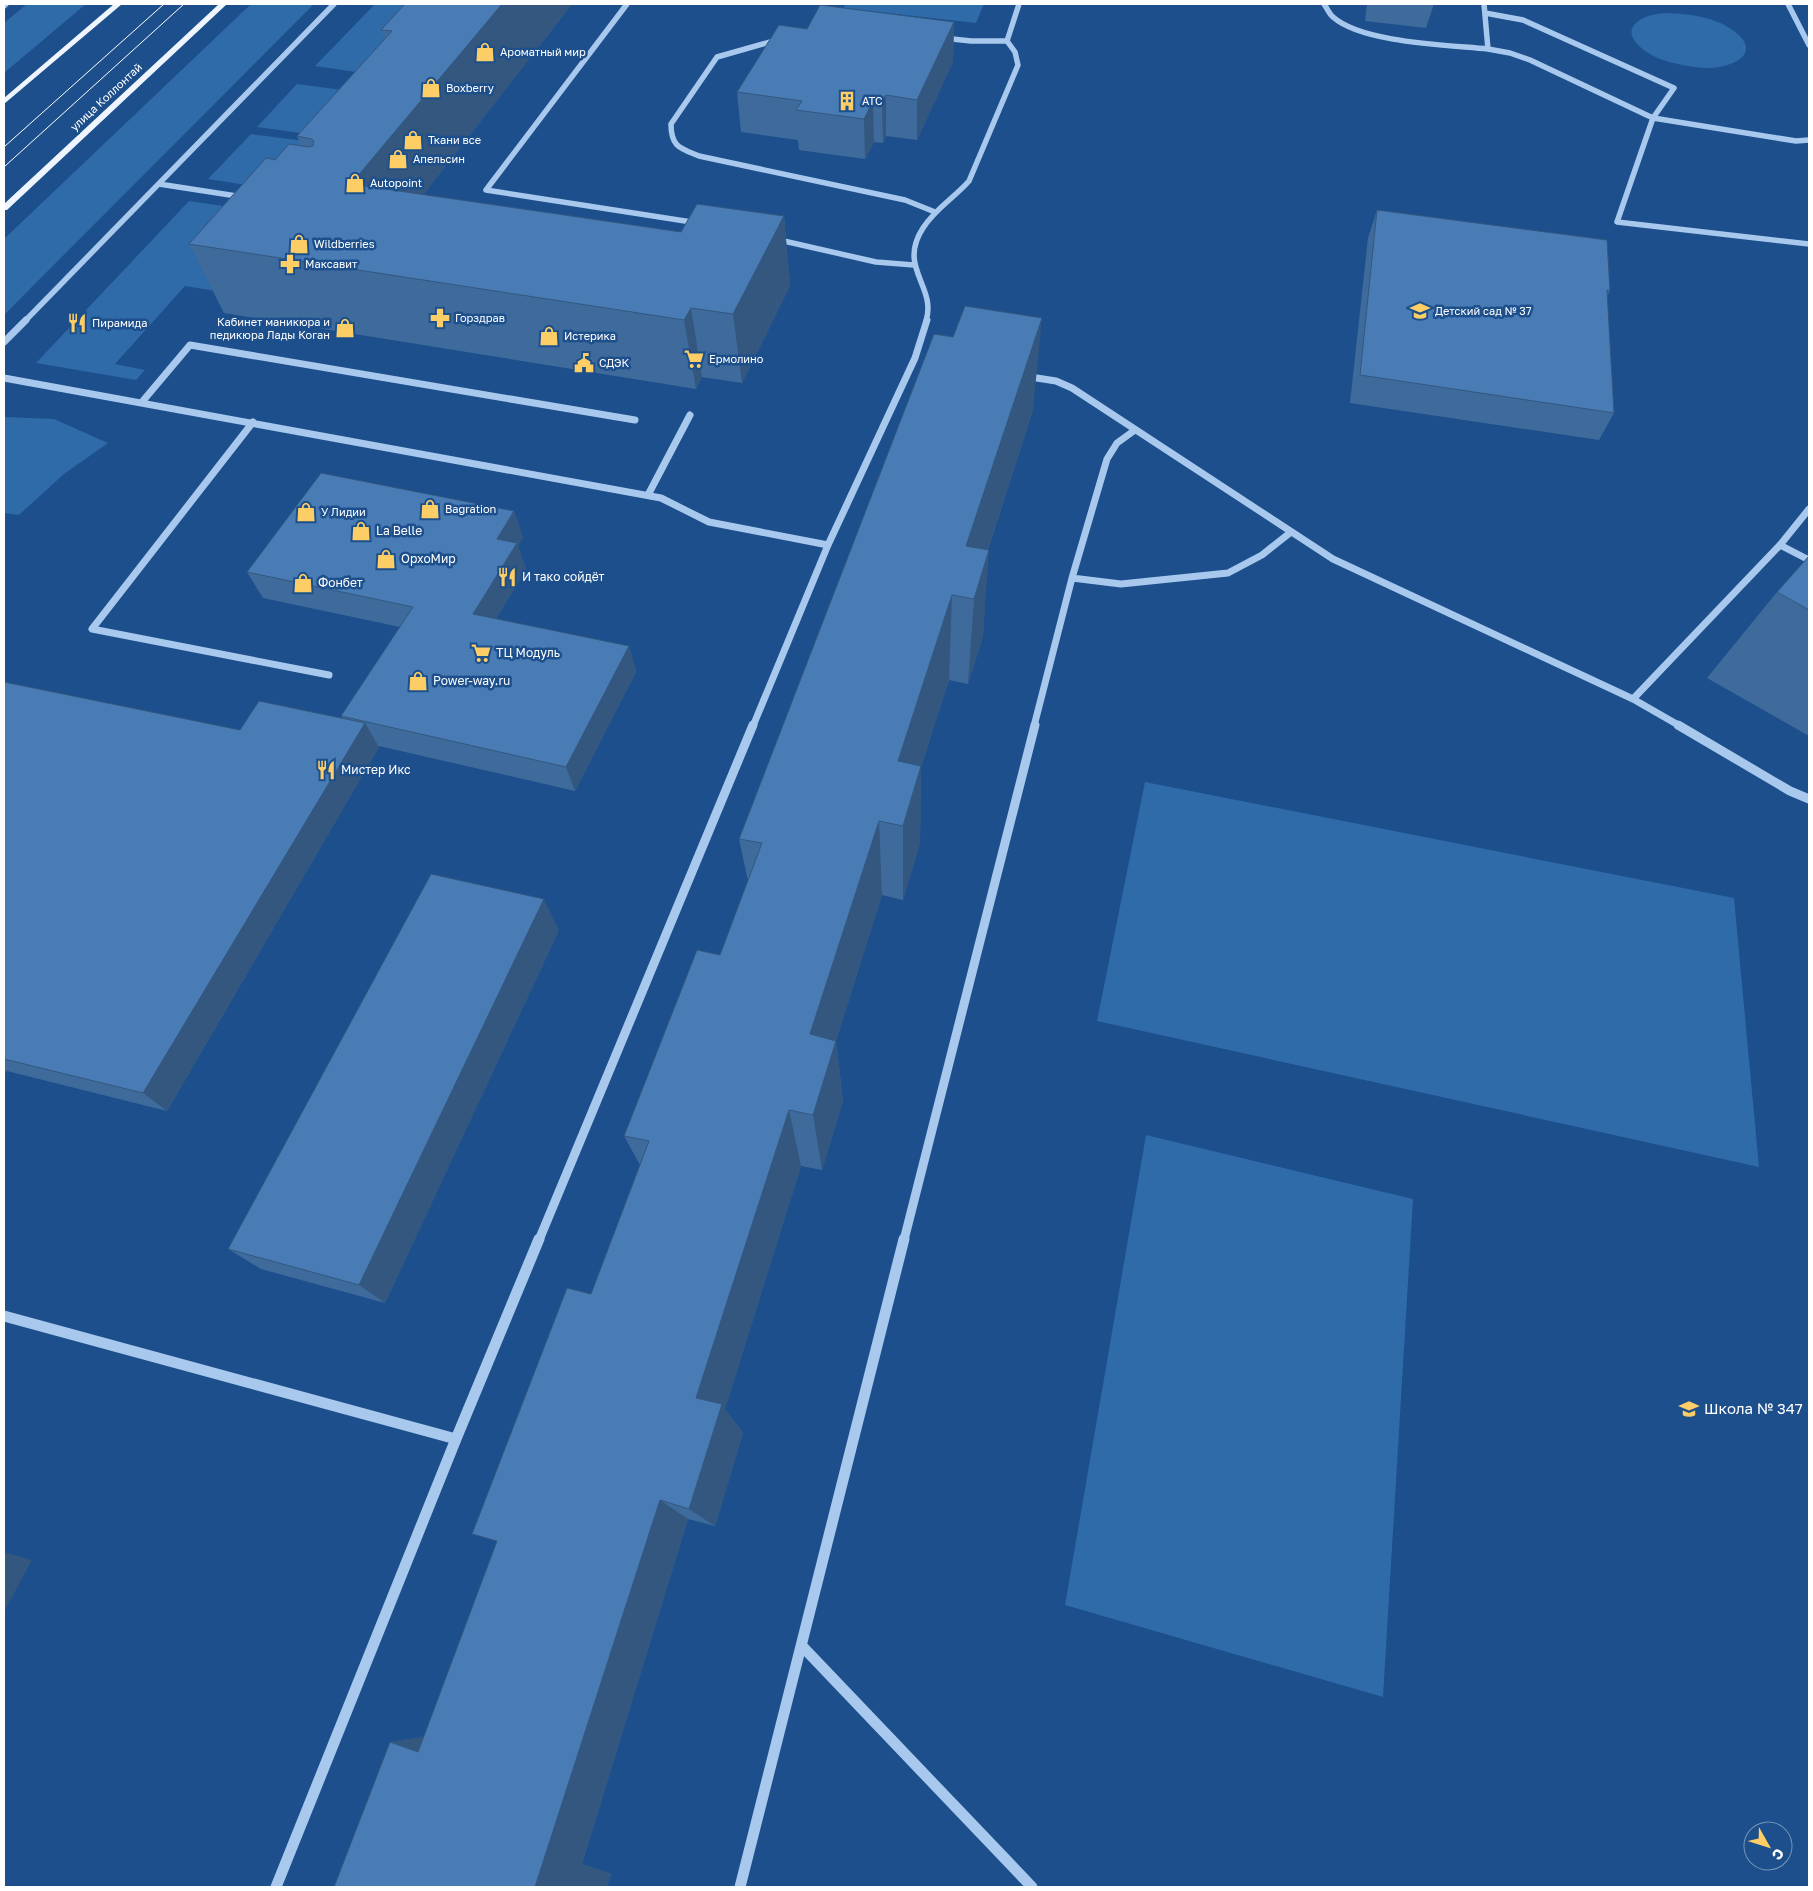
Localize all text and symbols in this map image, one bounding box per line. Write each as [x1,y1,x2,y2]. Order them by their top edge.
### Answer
shop icon: Ароматный мир [474,41,496,63]
place label: Ароматный мир [500,45,586,58]
street label: улица Коллонтай [67,60,144,133]
shop icon: Boxberry [420,77,442,99]
place label: Boxberry [446,81,494,94]
building icon: АТС [836,90,858,112]
place label: АТС [862,94,883,107]
shop icon: Ткани все [402,129,424,151]
place label: Ткани все [428,133,481,146]
shop icon: Апельсин [387,148,409,170]
place label: Апельсин [413,152,465,165]
shop icon: Autopoint [344,172,366,194]
place label: Autopoint [370,176,422,189]
shop icon: Wildberries [288,233,310,255]
place label: Wildberries [314,237,375,250]
pharmacy icon: Максавит [279,253,301,275]
place label: Максавит [305,257,358,270]
school or university icon: Детский сад № 37 [1409,300,1431,322]
place label: Детский сад № 37 [1435,304,1532,317]
pharmacy icon: Горздрав [429,307,451,329]
place label: Горздрав [455,311,505,324]
restaurant icon: Пирамида [66,312,88,334]
place label: Кабинет маникюра и педикюра Лады Коган [210,315,330,341]
place label: Пирамида [92,316,148,329]
shop icon: Кабинет маникюра и педикюра Лады Коган [334,317,356,339]
shop icon: Истерика [538,325,560,347]
place label: Истерика [564,329,616,342]
supermarket icon: Ермолино [683,348,705,370]
public building icon: СДЭК [573,352,595,374]
place label: Ермолино [709,352,764,365]
place label: СДЭК [599,356,630,369]
shop icon: Bagration [419,498,441,520]
shop icon: У Лидии [295,501,317,523]
place label: Bagration [445,502,496,515]
place label: У Лидии [321,505,366,518]
shop icon: La Belle [350,520,372,542]
place label: La Belle [376,523,422,538]
shop icon: ОрхоМир [375,548,397,570]
place label: ОрхоМир [401,551,456,566]
restaurant icon: И тако сойдёт [496,566,518,588]
place label: И тако сойдёт [522,569,605,584]
shop icon: Фонбет [292,572,314,594]
place label: Фонбет [318,575,363,590]
supermarket icon: ТЦ Модуль [470,642,492,664]
place label: ТЦ Модуль [496,645,560,660]
shop icon: Power-way.ru [407,670,429,692]
place label: Power-way.ru [433,673,510,688]
restaurant icon: Мистер Икс [315,759,337,781]
place label: Мистер Икс [341,762,411,777]
school or university icon: Школа № 347 [1678,1398,1700,1420]
place label: Школа № 347 [1704,1399,1803,1417]
north arrow [1743,1821,1793,1871]
text: С [1769,1845,1788,1864]

